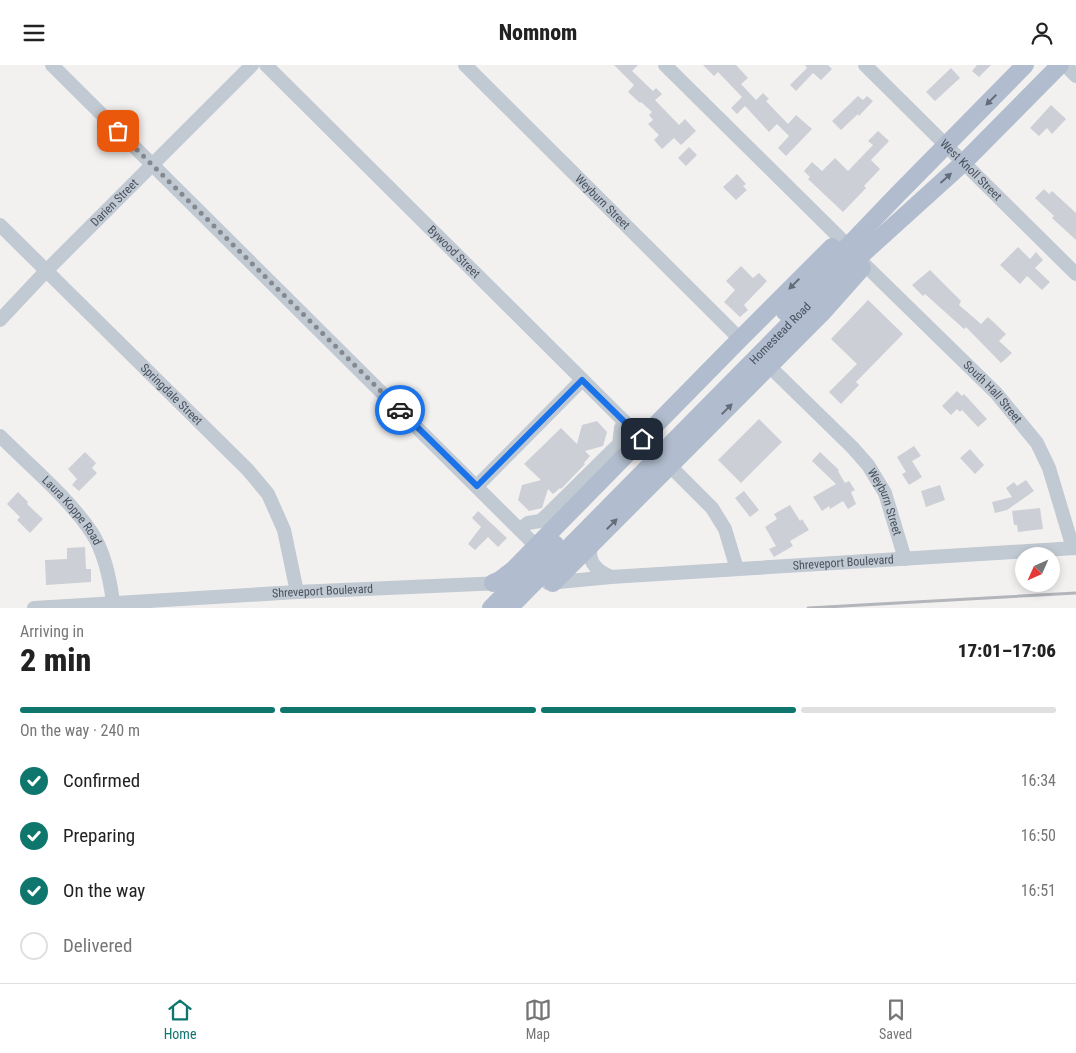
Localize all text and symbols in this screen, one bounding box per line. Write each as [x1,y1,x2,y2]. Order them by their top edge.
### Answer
icon: menu [20,19,48,47]
icon: person [1028,19,1056,47]
text: Nomnom [499,20,577,45]
one-way arrow [985,94,997,106]
pin [97,110,139,152]
icon: bag [104,117,132,145]
street label: West Knoll Street [937,136,1005,204]
street label: Weyburn Street [572,172,633,232]
one-way arrow [940,172,953,183]
street label: Darien Street [88,176,141,229]
street label: Bywood Street [425,223,483,281]
one-way arrow [788,278,800,290]
street label: Homestead Road [747,299,814,367]
street label: South Hall Street [960,358,1025,426]
street label: Springdale Street [138,361,206,428]
courier [375,385,425,435]
icon: car [386,396,414,424]
one-way arrow [720,403,732,415]
pin [621,418,663,460]
icon: home [628,425,656,453]
street label: Weyburn Street [865,466,905,538]
street label: Laura Koppe Road [39,473,105,548]
one-way arrow [606,519,618,531]
north arrow [1015,547,1060,593]
map controls [1015,547,1060,592]
street label: Shreveport Boulevard [792,552,894,573]
street label: Shreveport Boulevard [272,582,373,601]
text: Arriving in [20,622,84,641]
text: 17:01–17:06 [958,639,1056,662]
text: 2 min [20,641,91,679]
text: On the way · 240 m [20,721,140,740]
icon: check [20,767,48,795]
text: Confirmed [63,769,140,792]
text: 16:34 [1021,771,1056,790]
icon: check [20,822,48,850]
text: Preparing [63,824,135,847]
text: 16:50 [1021,826,1056,845]
icon: check [20,877,48,905]
text: On the way [63,879,145,902]
text: 16:51 [1021,881,1056,900]
text: Delivered [63,934,132,957]
tab: Home [164,996,196,1042]
tab: Map [524,996,552,1042]
tab: Saved [879,996,912,1042]

